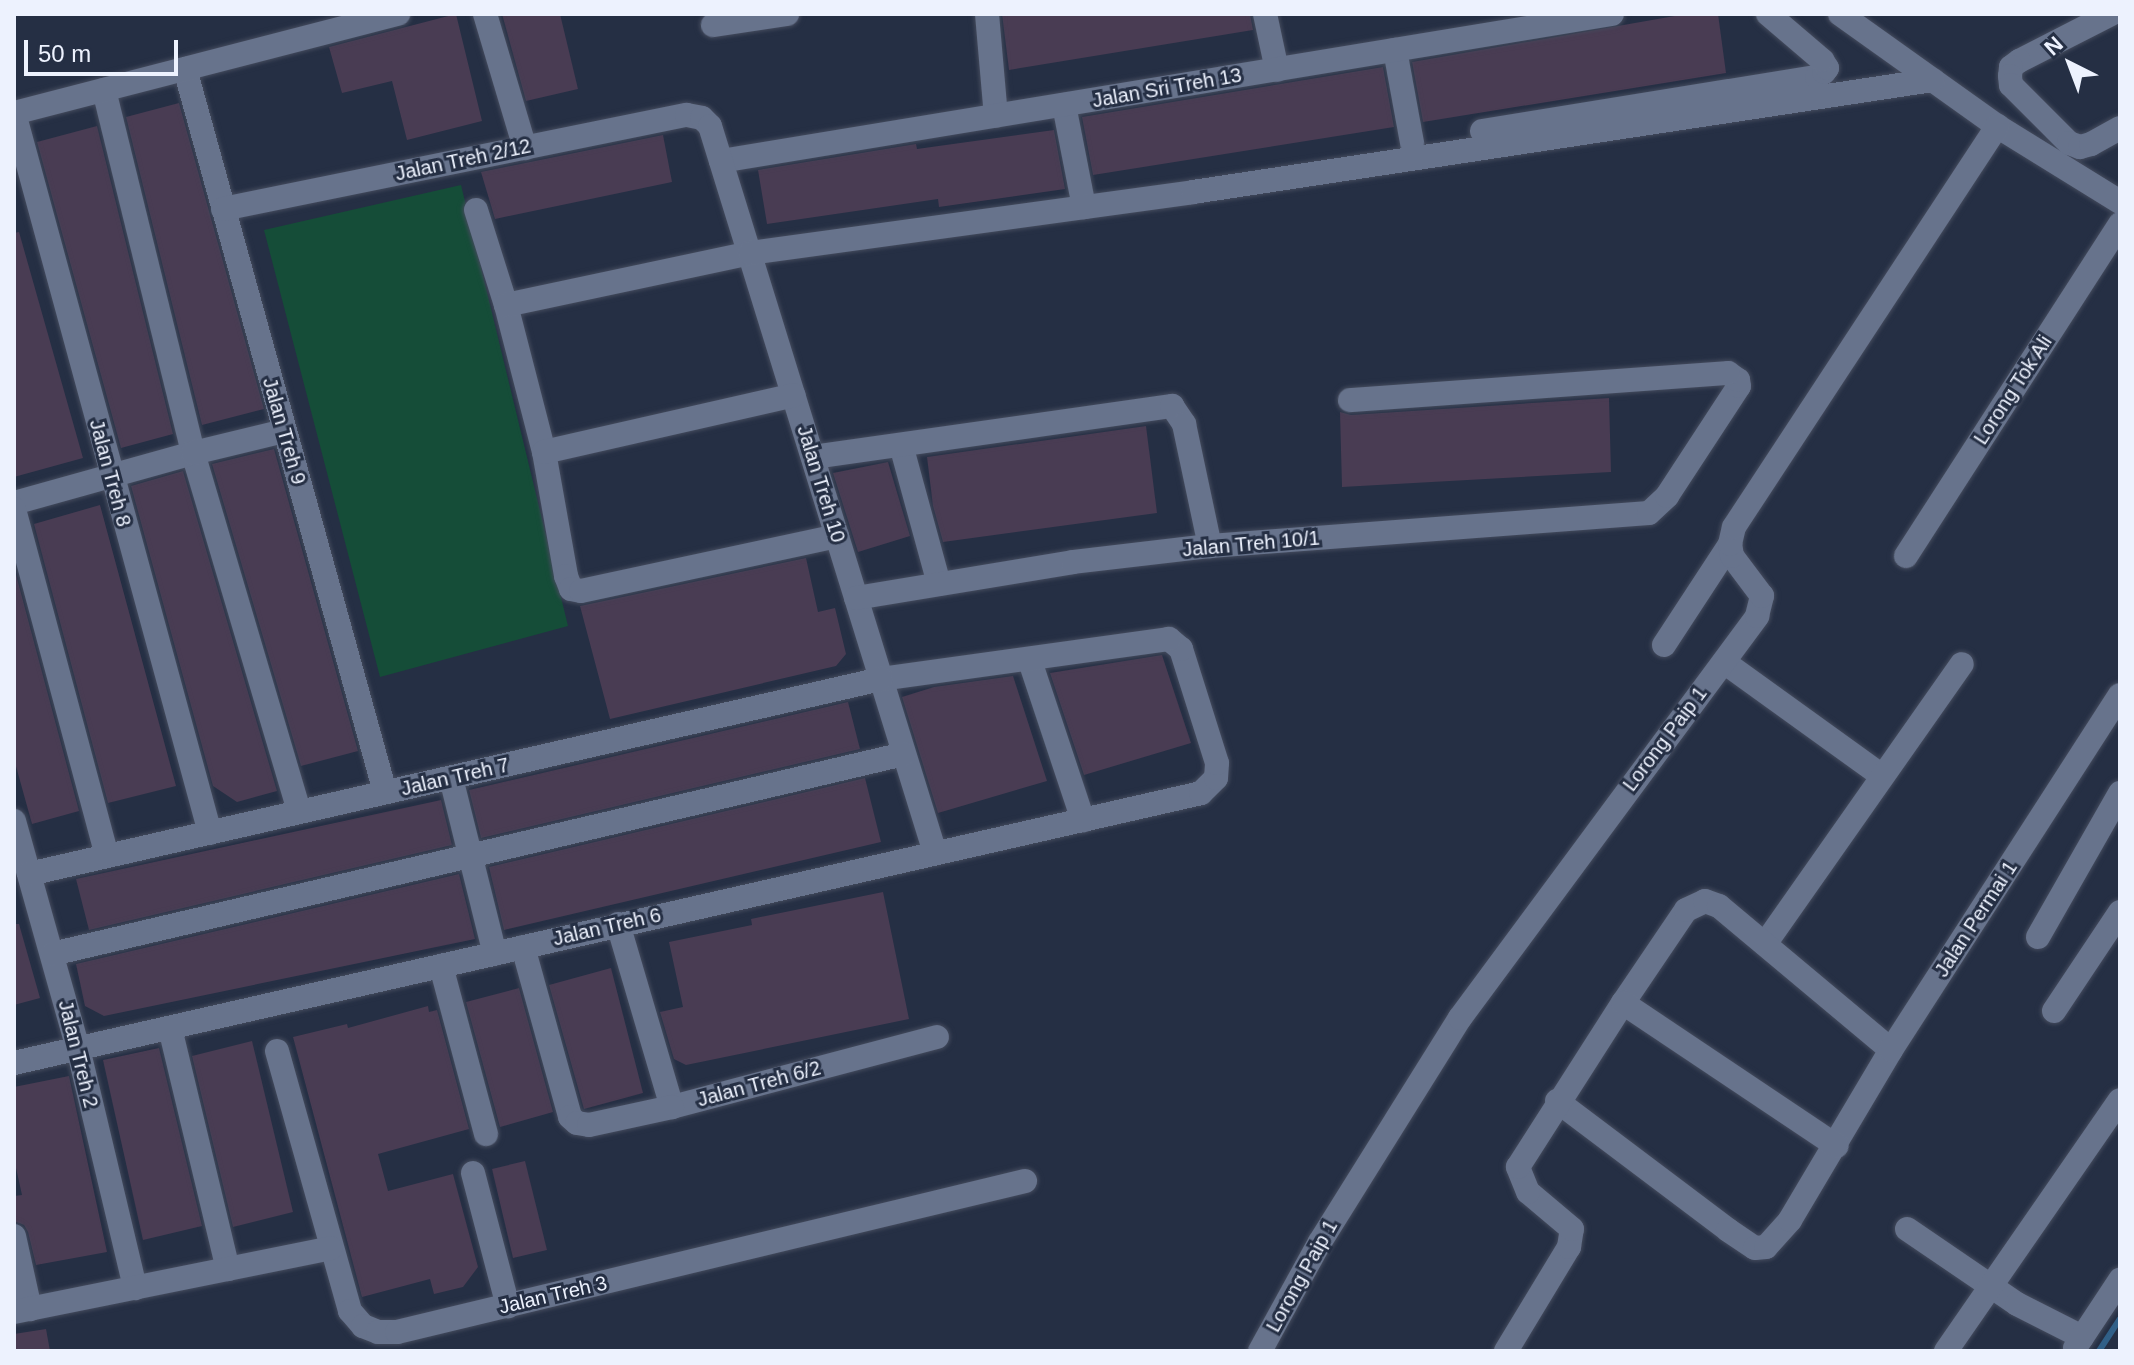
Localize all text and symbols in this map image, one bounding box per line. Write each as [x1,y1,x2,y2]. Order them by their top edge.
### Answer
scale bar [28,24,182,74]
north arrow [2030,24,2110,104]
text: N [2039,31,2068,60]
text: 50 m [38,40,91,67]
street label: Jalan Sri Treh 13 [1090,63,1244,113]
street label: Jalan Treh 2/12 [393,134,533,186]
street label: Lorong Tok Ali [1968,330,2058,450]
street label: Jalan Treh 9 [257,375,311,487]
street label: Jalan Treh 8 [84,417,136,529]
street label: Jalan Treh 10 [792,422,850,546]
street label: Jalan Treh 10/1 [1181,526,1321,562]
street label: Lorong Paip 1 [1618,682,1712,796]
street label: Jalan Treh 7 [399,753,511,801]
street label: Jalan Permai 1 [1930,857,2022,981]
street label: Jalan Treh 6 [551,903,663,951]
street label: Jalan Treh 2 [53,998,103,1110]
street label: Jalan Treh 6/2 [695,1056,823,1112]
street label: Lorong Paip 1 [1261,1216,1343,1336]
street label: Jalan Treh 3 [497,1271,609,1319]

